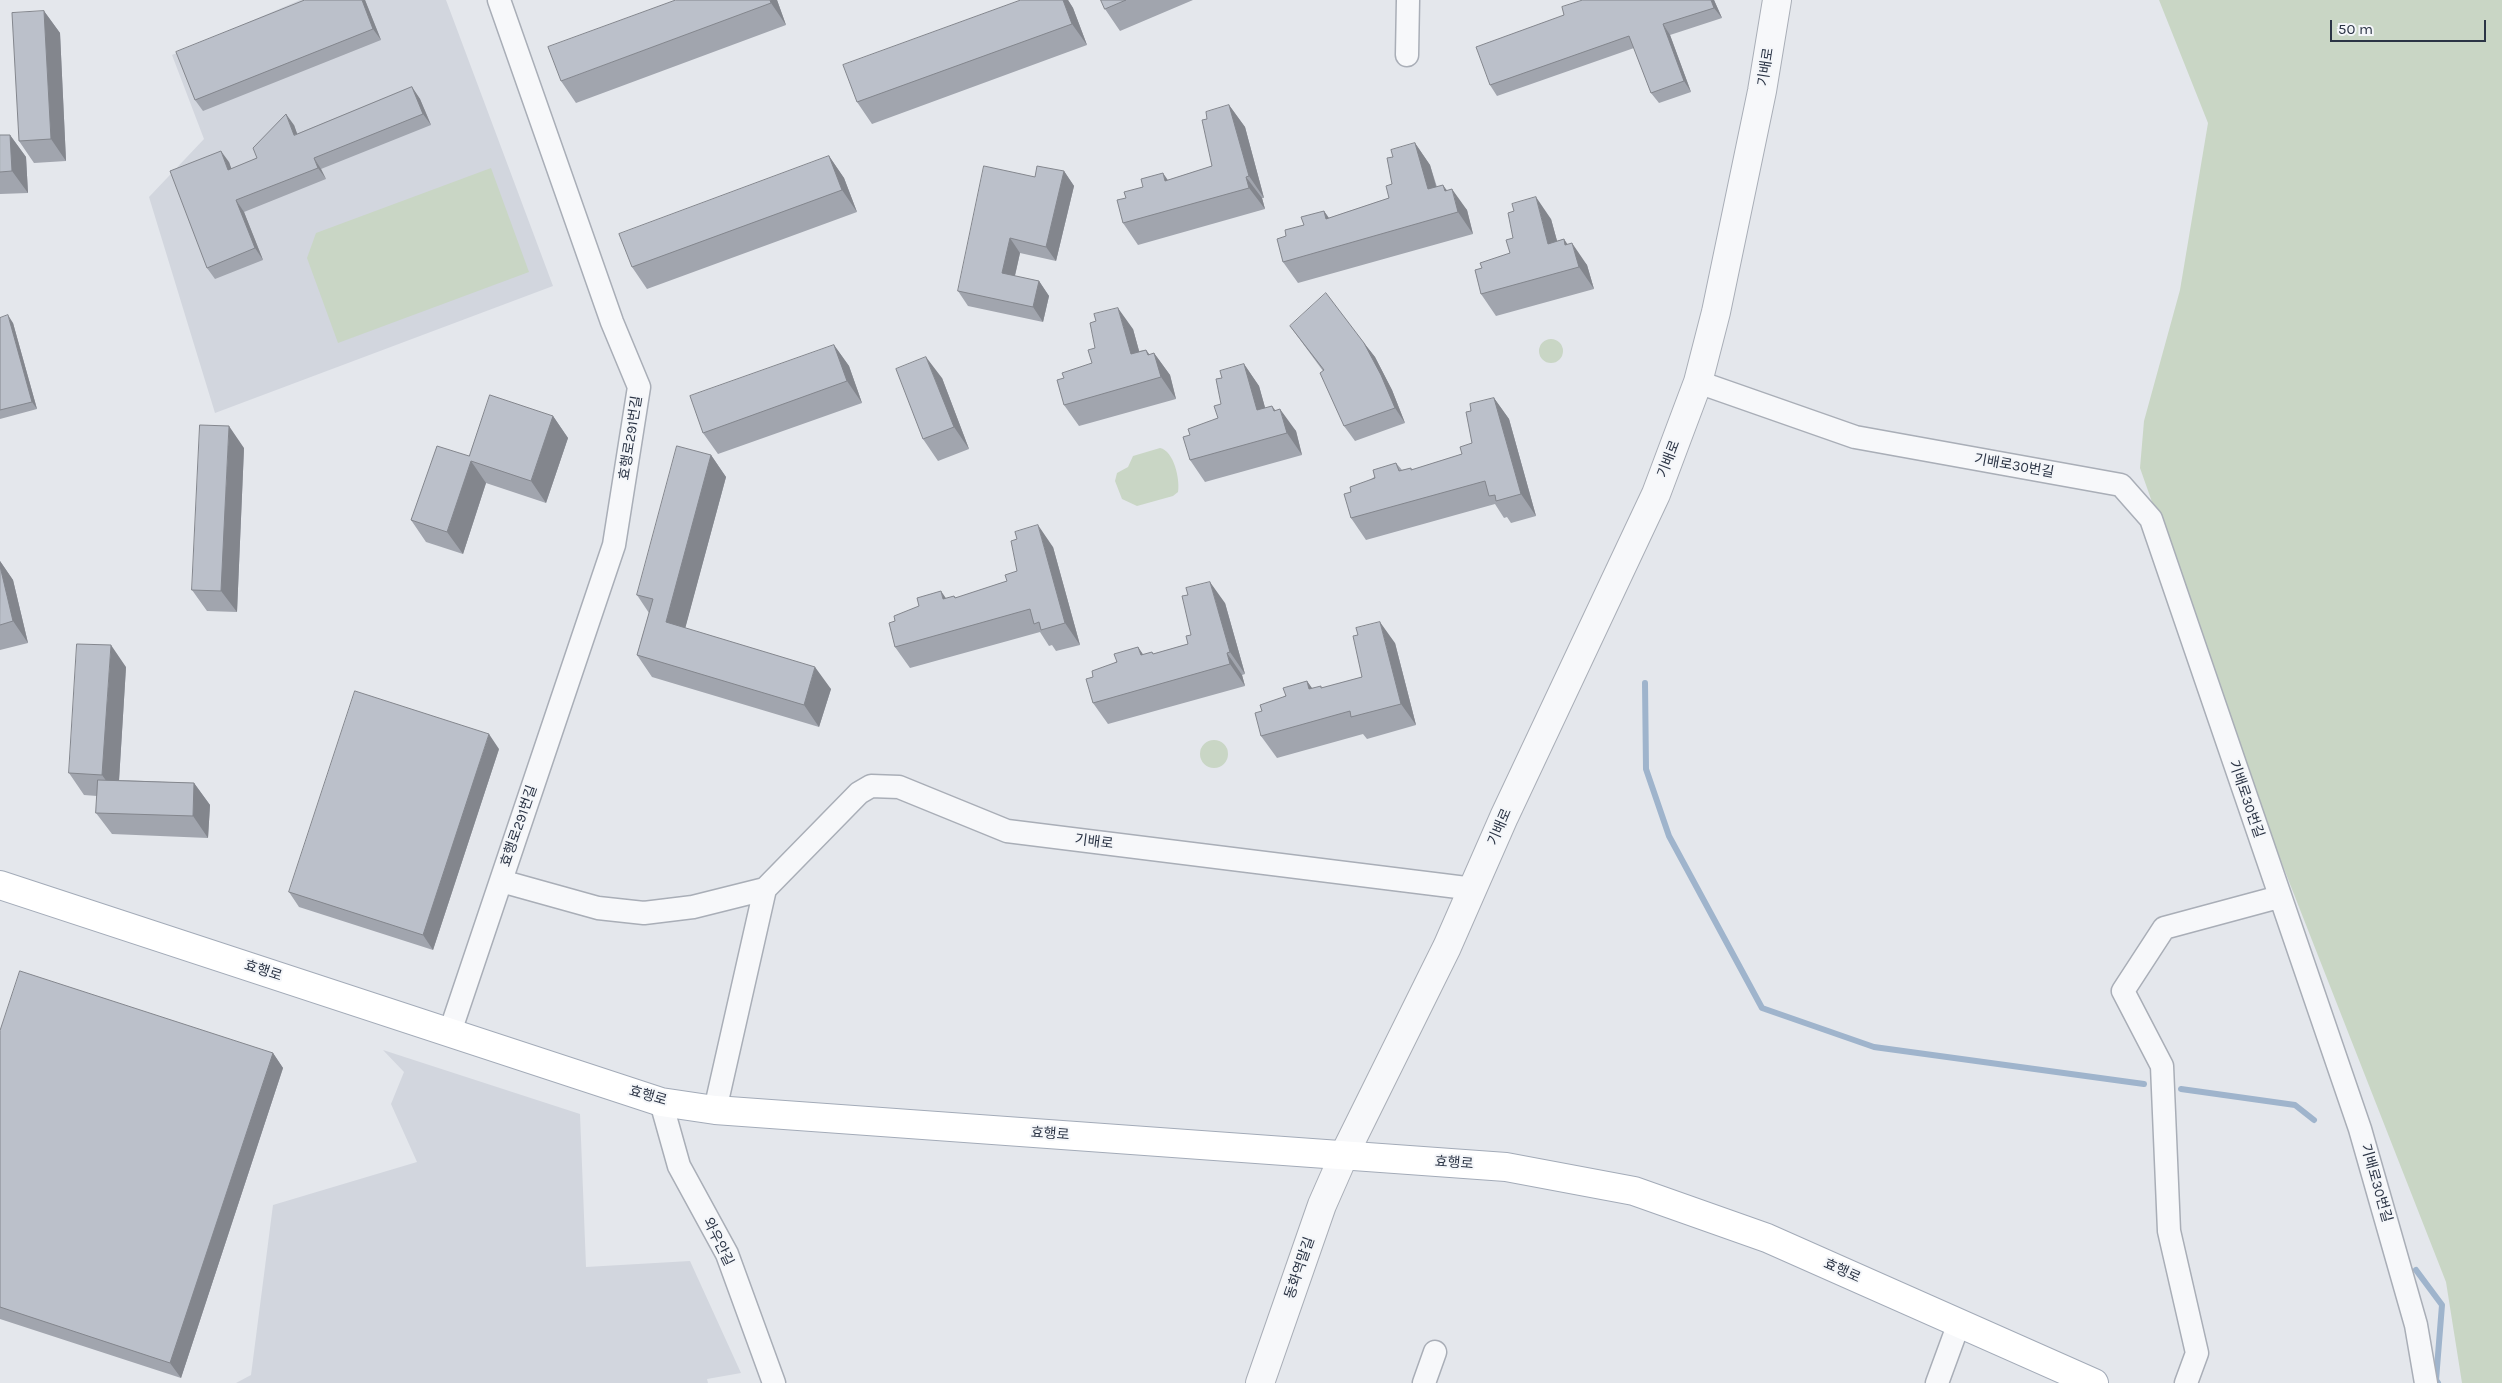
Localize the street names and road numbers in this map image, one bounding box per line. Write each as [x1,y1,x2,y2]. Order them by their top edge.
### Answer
street label: 기배로 [1755,47,1777,87]
street label: 효행로291번길 [616,395,646,481]
street label: 기배로 [1654,438,1684,480]
street label: 기배로30번길 [1973,451,2055,481]
street label: 기배로30번길 [2225,758,2267,840]
street label: 효행로291번길 [497,783,541,869]
street label: 기배로 [1485,806,1515,848]
street label: 기배로 [1074,831,1114,853]
street label: 효행로 [242,957,284,985]
street label: 효행로 [627,1083,669,1109]
street label: 효행로 [1030,1124,1070,1144]
street label: 기배로30번길 [2357,1142,2395,1224]
street label: 효행로 [1434,1153,1474,1173]
street label: 와우안길 [699,1215,737,1269]
street label: 동화역말길 [1282,1235,1318,1301]
street label: 효행로 [1821,1255,1863,1287]

